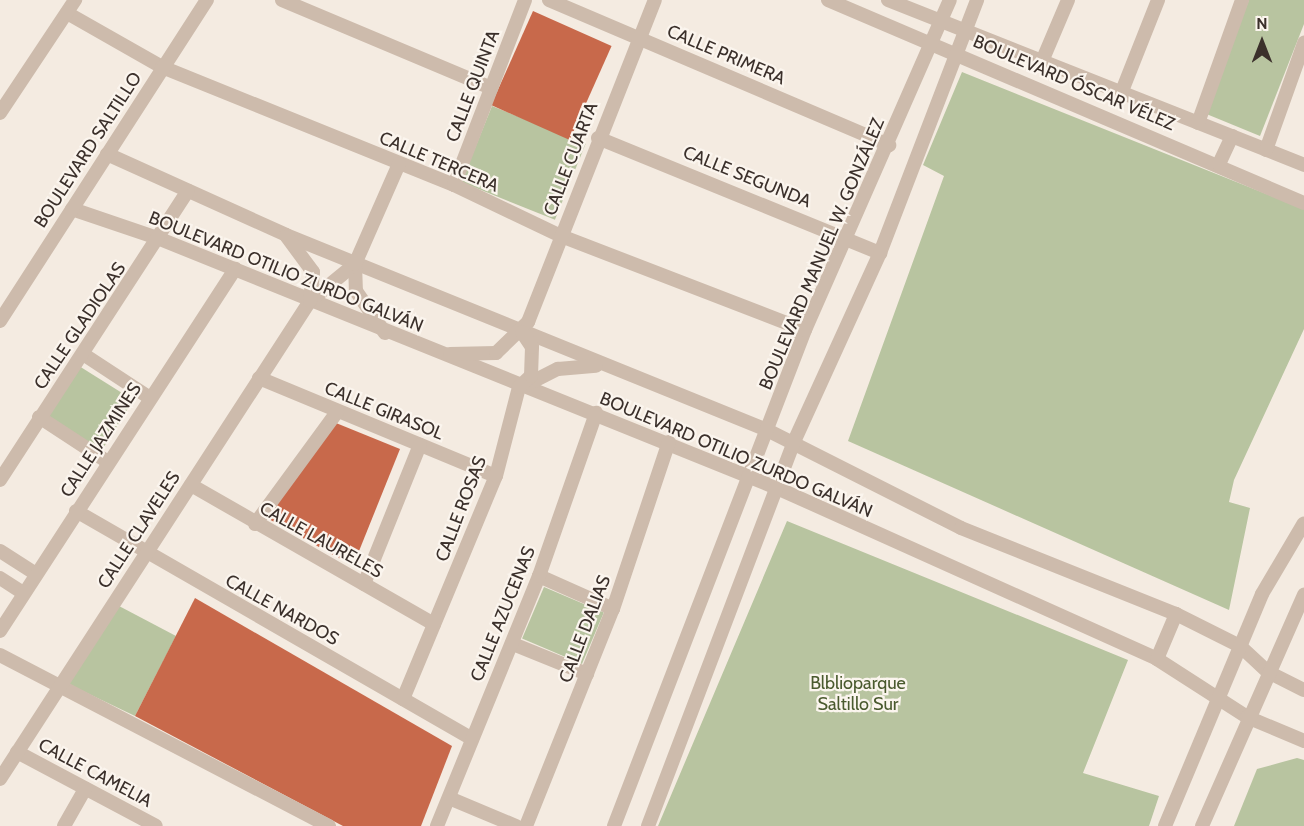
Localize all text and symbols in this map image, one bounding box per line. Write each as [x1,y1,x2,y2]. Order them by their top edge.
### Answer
north arrow [1232,12,1292,72]
text: N [1256,14,1268,33]
street label: CALLE PRIMERA [664,20,788,90]
street label: CALLE QUINTA [442,27,504,145]
street label: BOULEVARD ÓSCAR VÉLEZ [970,31,1178,135]
street label: BOULEVARD SALTILLO [30,68,146,232]
street label: CALLE CUARTA [540,99,602,219]
street label: BOULEVARD MANUEL W. GONZÁLEZ [755,115,889,393]
street label: CALLE TERCERA [376,127,502,197]
street label: CALLE SEGUNDA [680,141,814,213]
street label: BOULEVARD OTILIO ZURDO GALVÁN [146,207,426,337]
street label: CALLE GLADIOLAS [30,258,130,394]
street label: CALLE GIRASOL [321,377,447,445]
street label: CALLE JAZMINES [56,379,146,501]
street label: BOULEVARD OTILIO ZURDO GALVÁN [597,388,875,522]
street label: CALLE ROSAS [431,453,491,565]
street label: CALLE CLAVELES [93,468,185,592]
street label: CALLE LAURELES [256,497,386,583]
street label: CALLE AZUCENAS [466,543,540,685]
street label: CALLE NARDOS [222,570,342,650]
street label: CALLE DALIAS [555,572,615,686]
park label: Blblioparque Saltillo Sur [810,673,906,716]
street label: CALLE CAMELIA [34,734,156,812]

